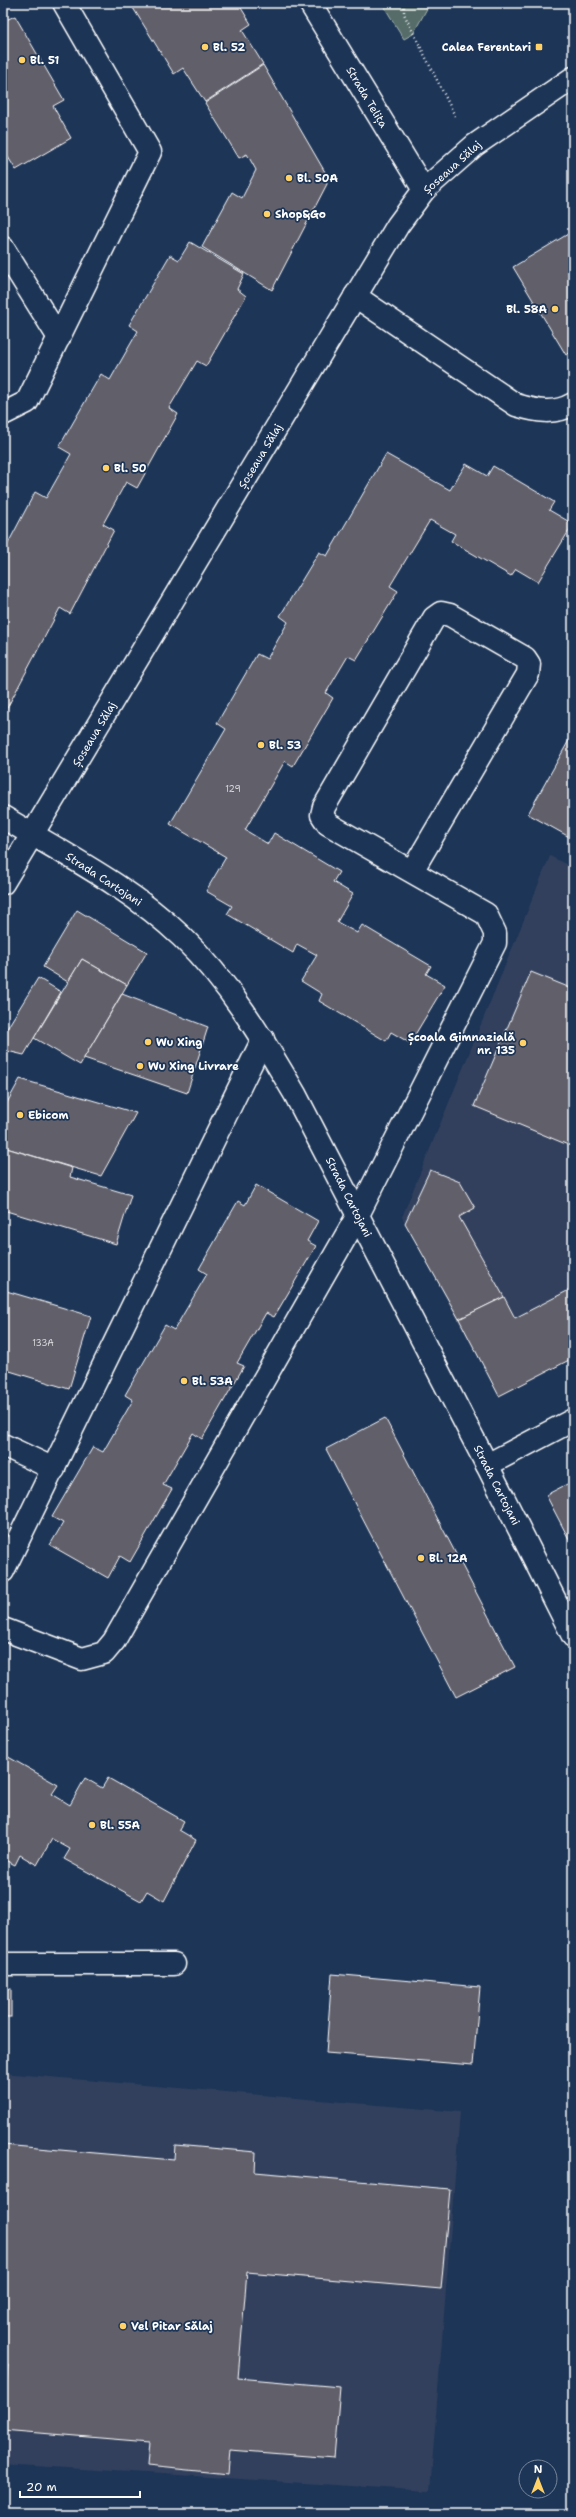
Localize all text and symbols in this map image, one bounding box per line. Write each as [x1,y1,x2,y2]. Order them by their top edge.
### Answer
place label: Bl. 52 [213,40,245,55]
place label: Calea Ferentari [442,40,531,55]
marker: Bl. 52 [200,42,210,52]
marker: Calea Ferentari [534,42,544,52]
place label: Bl. 51 [30,53,59,68]
marker: Bl. 51 [17,55,27,65]
street label: Strada Telița [342,64,391,131]
street label: Șoseaua Sălaj [420,137,485,197]
place label: Bl. 50A [297,171,338,186]
marker: Bl. 50A [284,173,294,183]
place label: Shop&Go [275,207,326,222]
marker: Shop&Go [262,209,272,219]
place label: Bl. 58A [506,302,548,317]
marker: Bl. 58A [550,304,560,314]
street label: Șoseaua Sălaj [235,421,286,492]
place label: Bl. 50 [114,461,147,476]
marker: Bl. 50 [101,463,111,473]
street label: Șoseaua Sălaj [69,699,120,770]
place label: Bl. 53 [269,738,302,753]
marker: Bl. 53 [256,740,266,750]
house number: 129 [225,783,241,795]
street label: Strada Cartojani [63,849,145,910]
place label: Școala Gimnazială nr. 135 [408,1030,515,1058]
place label: Wu Xing [156,1035,202,1050]
marker: Wu Xing [143,1037,153,1047]
marker: Școala Gimnazială nr. 135 [518,1038,528,1048]
place label: Wu Xing Livrare [148,1059,239,1074]
marker: Wu Xing Livrare [135,1061,145,1071]
place label: Ebicom [28,1108,68,1123]
marker: Ebicom [15,1110,25,1120]
street label: Strada Cartojani [322,1155,375,1240]
house number: 133A [32,1337,54,1349]
place label: Bl. 53A [192,1374,233,1389]
marker: Bl. 53A [179,1376,189,1386]
street label: Strada Cartojani [470,1443,523,1528]
place label: Bl. 12A [429,1551,468,1566]
marker: Bl. 12A [416,1553,426,1563]
place label: Bl. 55A [100,1818,141,1833]
marker: Bl. 55A [87,1820,97,1830]
place label: Vel Pitar Sălaj [131,2319,213,2334]
marker: Vel Pitar Sălaj [118,2321,128,2331]
north arrow [518,2459,558,2499]
text: N [534,2462,543,2477]
scale bar [20,2473,140,2499]
text: 20 m [26,2479,57,2495]

